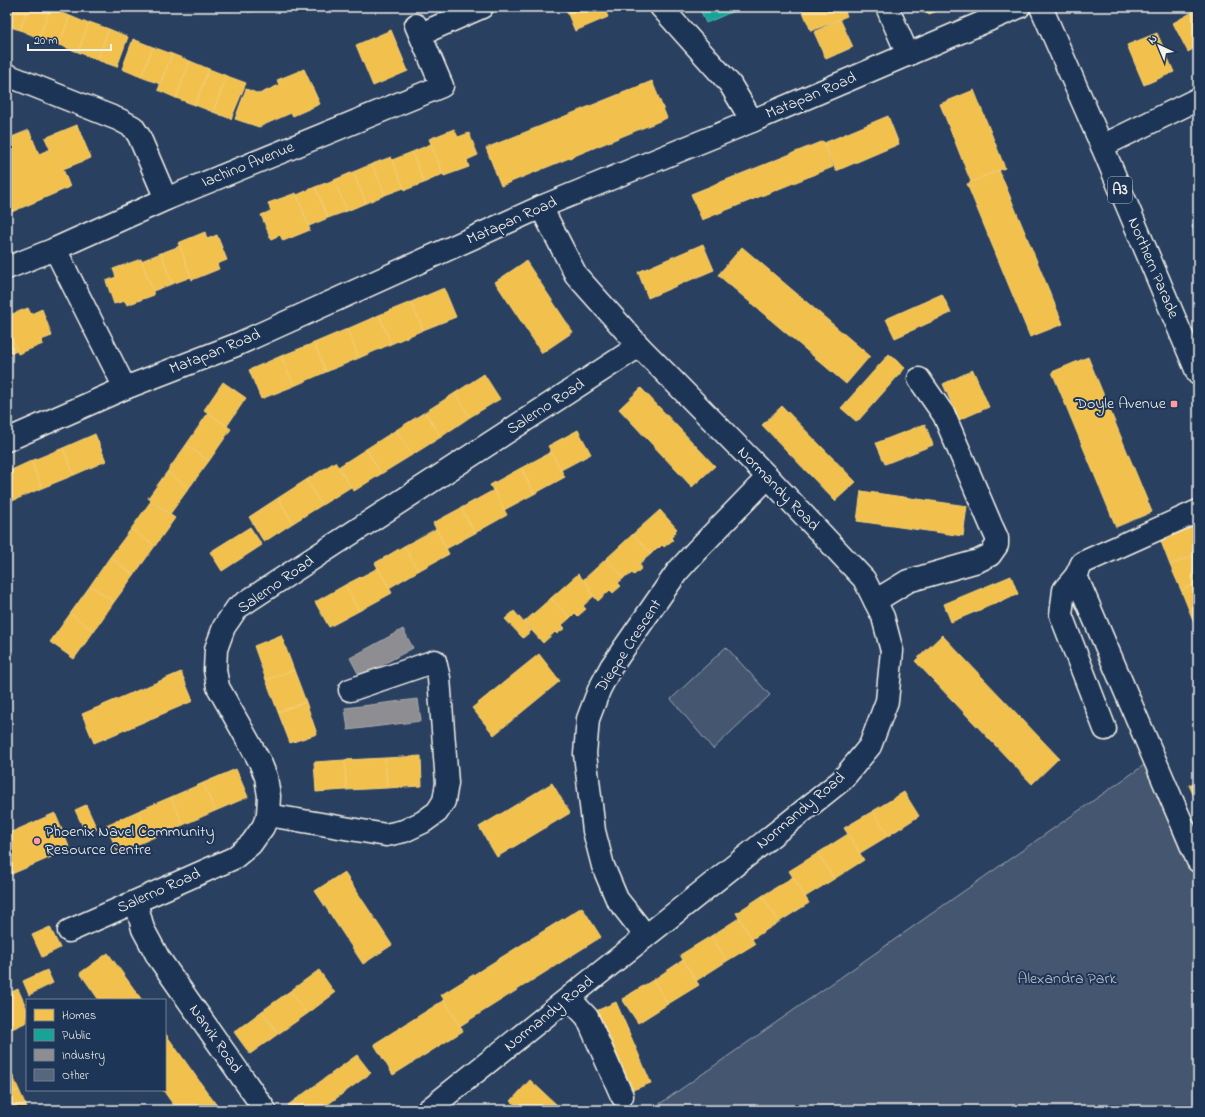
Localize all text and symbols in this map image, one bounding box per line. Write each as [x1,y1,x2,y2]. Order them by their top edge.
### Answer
scale bar [28,26,111,52]
north arrow [1139,26,1179,66]
text: N [1145,31,1161,48]
text: 20 m [34,32,57,50]
street label: Matapan Road [762,66,860,126]
street label: Iachino Avenue [198,135,299,194]
road number: A3 [1108,177,1132,203]
street label: Matapan Road [463,190,561,252]
street label: Northern Parade [1121,214,1185,323]
street label: Matapan Road [166,323,264,381]
street label: Salerno Road [502,373,590,441]
place label: Doyle Avenue [1074,392,1167,416]
marker: Doyle Avenue [1169,399,1179,409]
street label: Normandy Road [731,441,825,537]
street label: Salerno Road [233,550,319,620]
street label: Dieppe Crescent [589,594,669,698]
street label: Normandy Road [751,767,851,855]
place label: Phoenix Navel Community Resource Centre [45,820,214,862]
marker: Phoenix Navel Community Resource Centre [32,836,42,846]
street label: Salerno Road [114,862,204,920]
park label: Alexandra Park [1018,967,1117,991]
street label: Normandy Road [499,970,599,1058]
legend [26,999,166,1091]
street label: Narvik Road [182,1000,248,1078]
text: Homes [62,1007,96,1025]
text: Public [62,1027,91,1045]
text: Industry [62,1047,105,1066]
text: Other [62,1067,89,1085]

